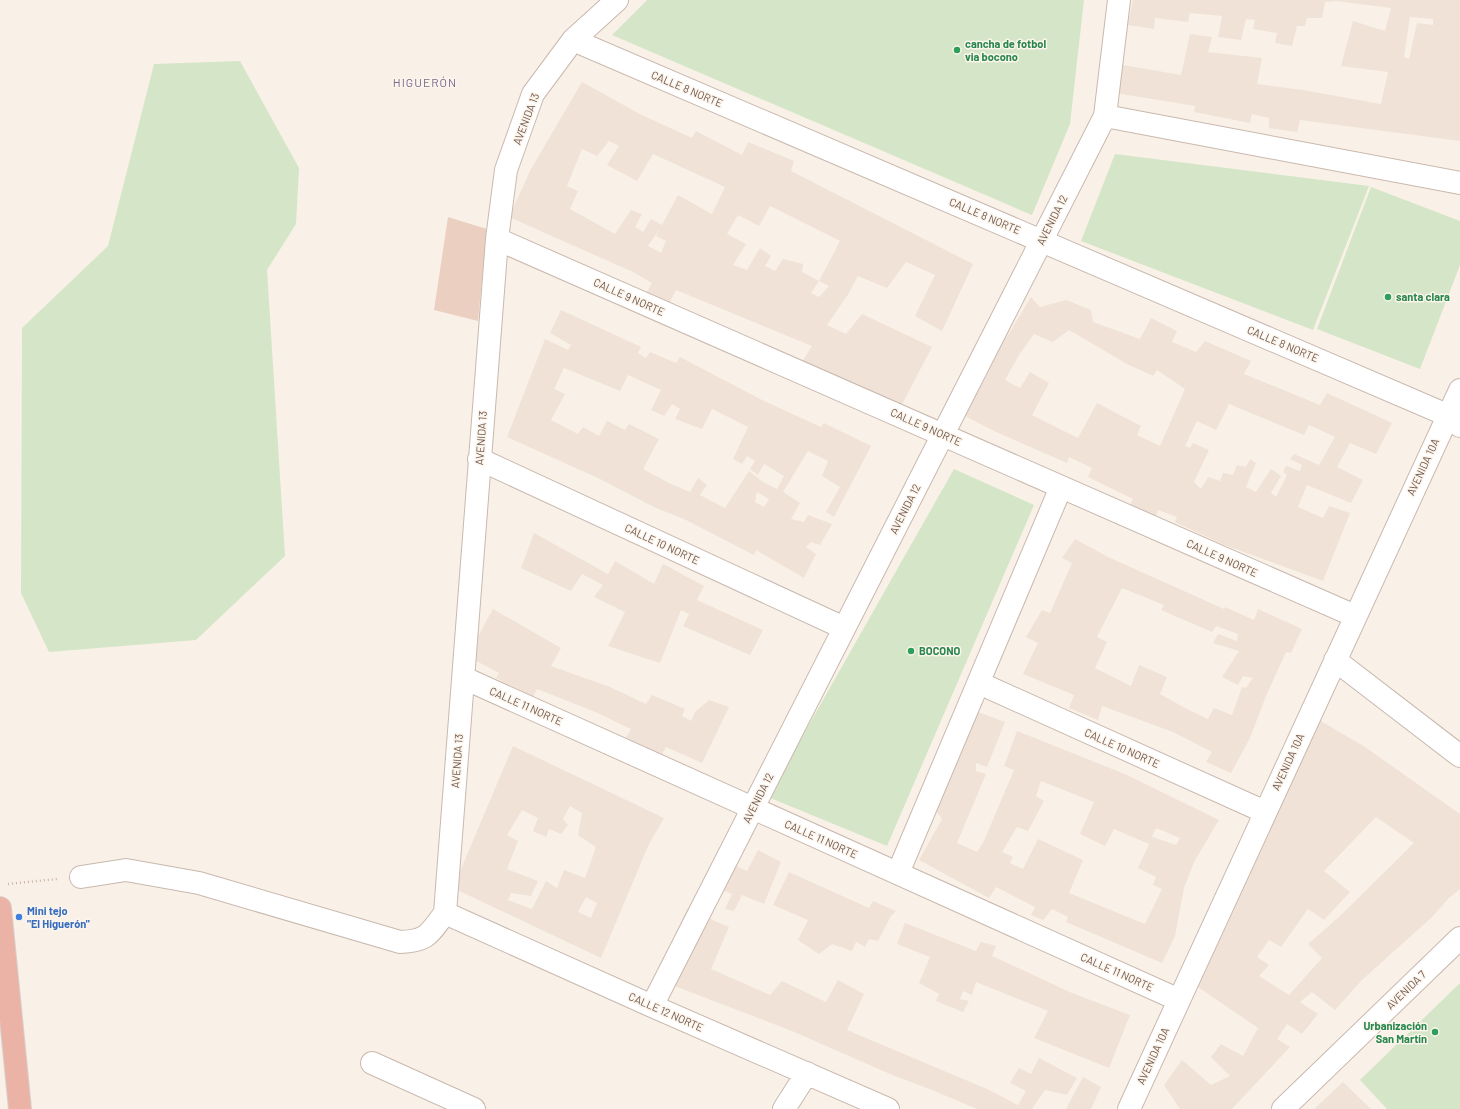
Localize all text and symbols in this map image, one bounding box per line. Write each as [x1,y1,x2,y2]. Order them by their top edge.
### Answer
place label: cancha de fotbol via bocono [965,37,1046,63]
marker: cancha de fotbol via bocono [952,45,962,55]
street label: CALLE 8 NORTE [649,68,725,110]
district label: HIGUERÓN [393,75,457,89]
street label: AVENIDA 13 [510,91,541,147]
street label: AVENIDA 12 [1033,192,1070,247]
street label: CALLE 8 NORTE [947,195,1023,237]
street label: CALLE 9 NORTE [592,275,667,318]
place label: santa clara [1396,290,1450,303]
marker: santa clara [1383,292,1393,302]
street label: CALLE 8 NORTE [1245,323,1321,365]
street label: CALLE 9 NORTE [889,405,964,448]
street label: AVENIDA 13 [472,410,489,466]
street label: AVENIDA 10A [1404,436,1442,497]
street label: AVENIDA 12 [886,481,923,536]
street label: CALLE 10 NORTE [623,521,702,567]
street label: CALLE 9 NORTE [1185,536,1260,579]
place label: BOCONO [919,644,960,657]
marker: BOCONO [906,646,916,656]
street label: CALLE 11 NORTE [488,684,565,728]
street label: CALLE 10 NORTE [1083,725,1162,770]
street label: AVENIDA 10A [1269,731,1307,792]
street label: AVENIDA 13 [448,733,465,789]
street label: AVENIDA 12 [739,770,776,825]
street label: CALLE 11 NORTE [783,817,860,861]
place label: Mini tejo "El Higuerón" [27,904,90,930]
marker: Mini tejo "El Higuerón" [14,912,24,922]
street label: CALLE 11 NORTE [1079,950,1156,994]
street label: AVENIDA 7 [1383,968,1428,1012]
street label: CALLE 12 NORTE [627,989,706,1034]
place label: Urbanización San Martín [1363,1019,1427,1045]
street label: AVENIDA 10A [1134,1025,1172,1086]
marker: Urbanización San Martín [1430,1027,1440,1037]

